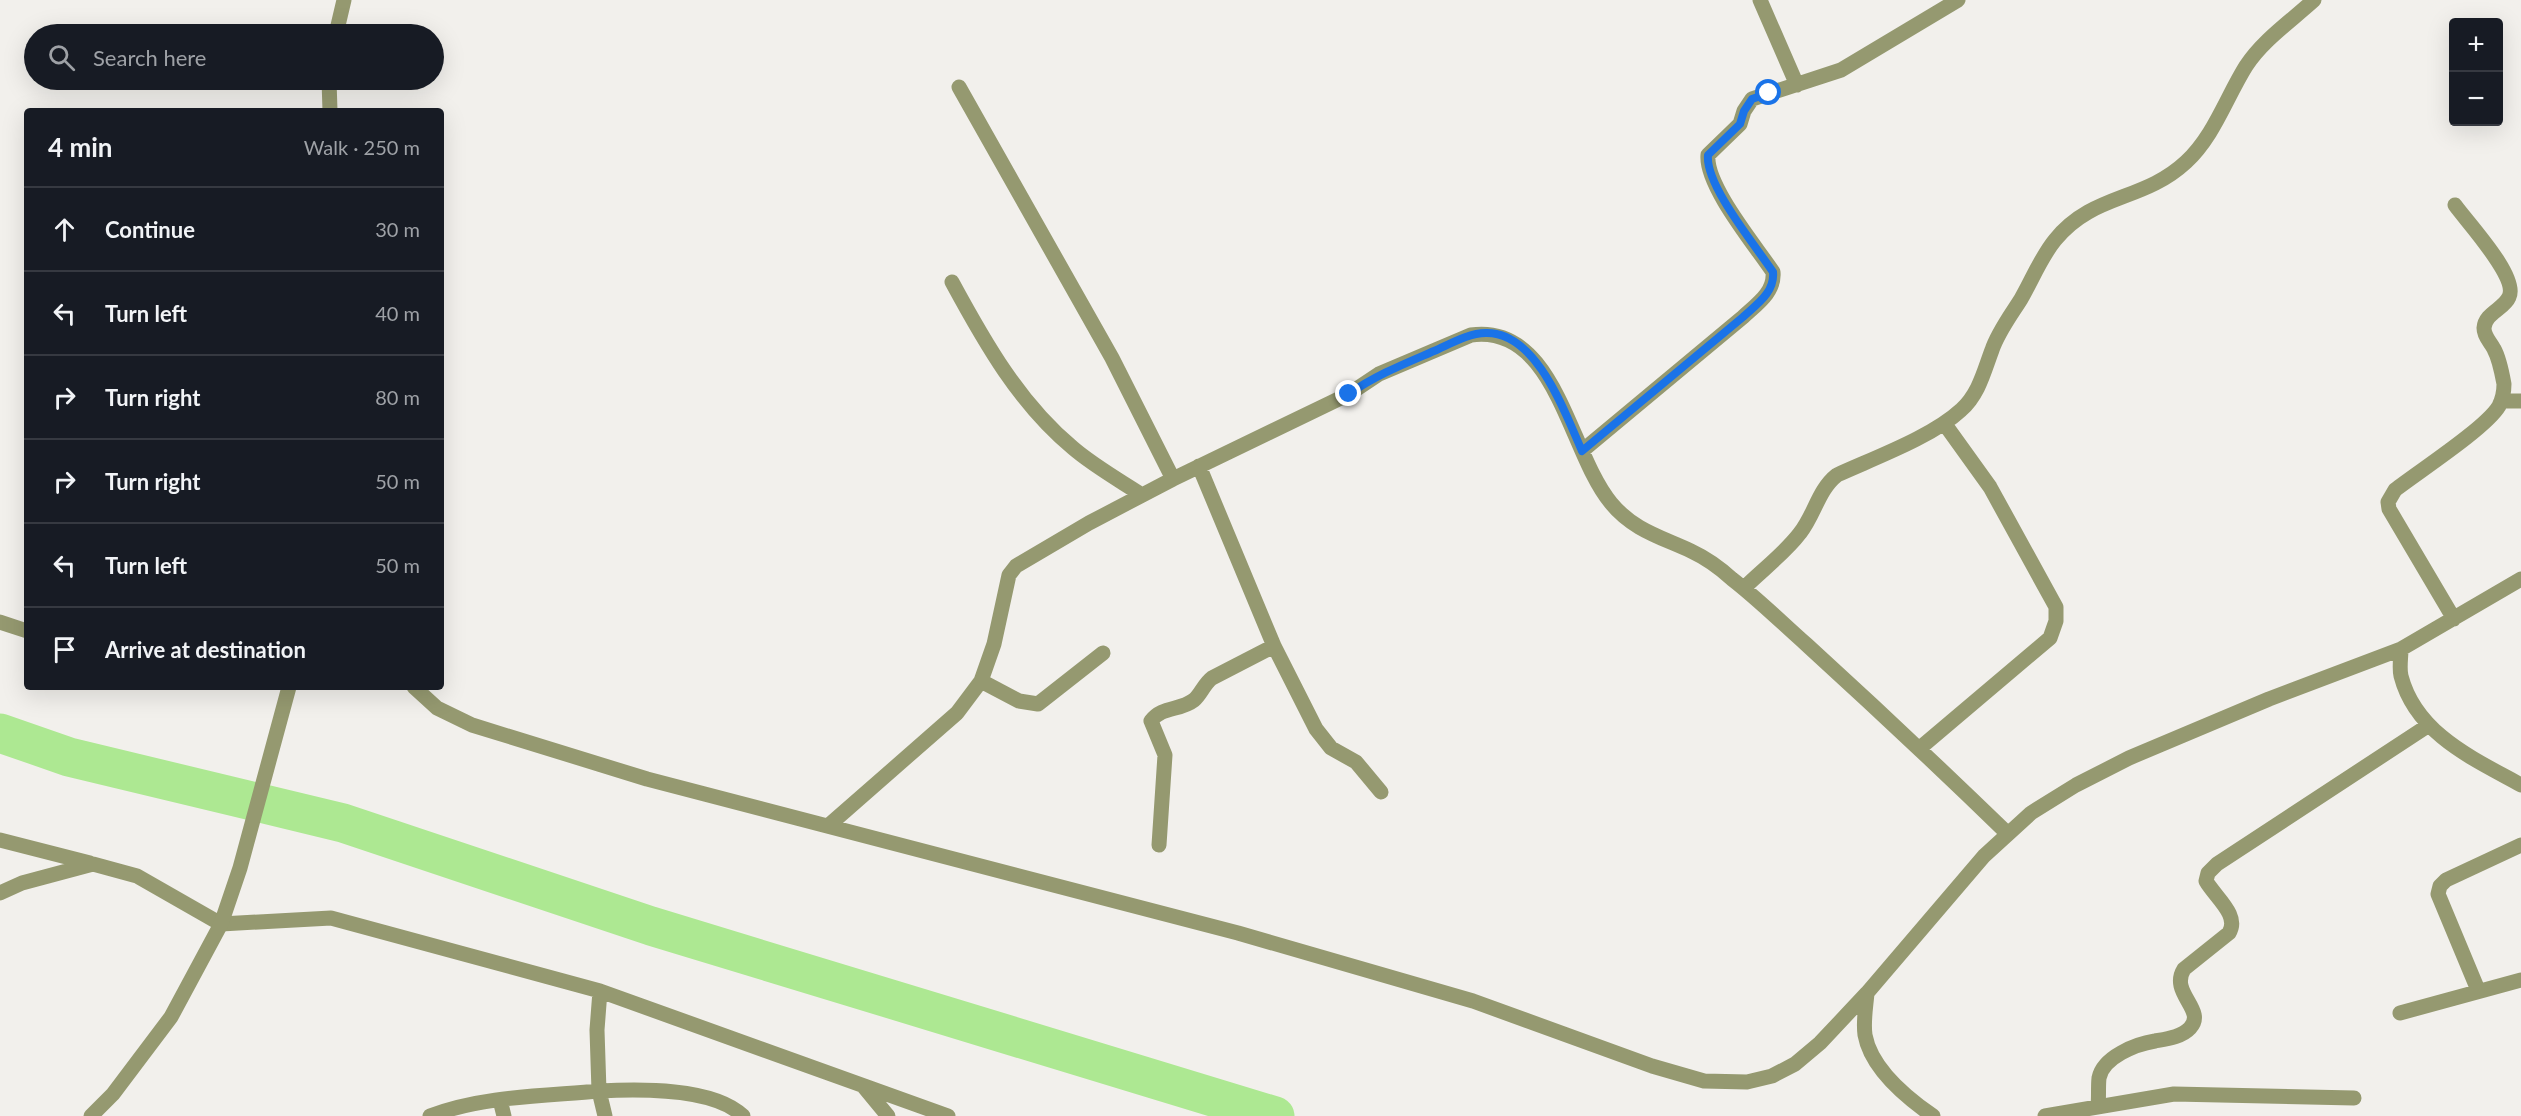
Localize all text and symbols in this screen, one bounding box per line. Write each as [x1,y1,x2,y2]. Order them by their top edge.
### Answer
map controls [2449,18,2503,126]
button: + [2449,18,2503,72]
search box [24,24,444,90]
icon: search [45,41,78,74]
text: Search here [93,44,206,71]
button: − [2449,72,2503,126]
route start [1755,79,1781,105]
text: 4 min [48,131,112,163]
text: Walk · 250 m [304,135,420,159]
icon: ahead [48,213,81,246]
text: Continue [105,216,195,243]
text: 30 m [375,217,420,241]
icon: left [48,297,81,330]
text: Turn left [105,300,187,327]
text: 40 m [375,301,420,325]
route end [1335,380,1361,406]
icon: right [48,381,81,414]
text: Turn right [105,384,200,411]
text: 80 m [375,385,420,409]
icon: right [48,465,81,498]
text: Turn right [105,468,200,495]
text: 50 m [375,469,420,493]
icon: left [48,549,81,582]
text: Turn left [105,552,187,579]
text: 50 m [375,553,420,577]
icon: arrive [48,633,81,666]
text: Arrive at destination [105,636,306,663]

